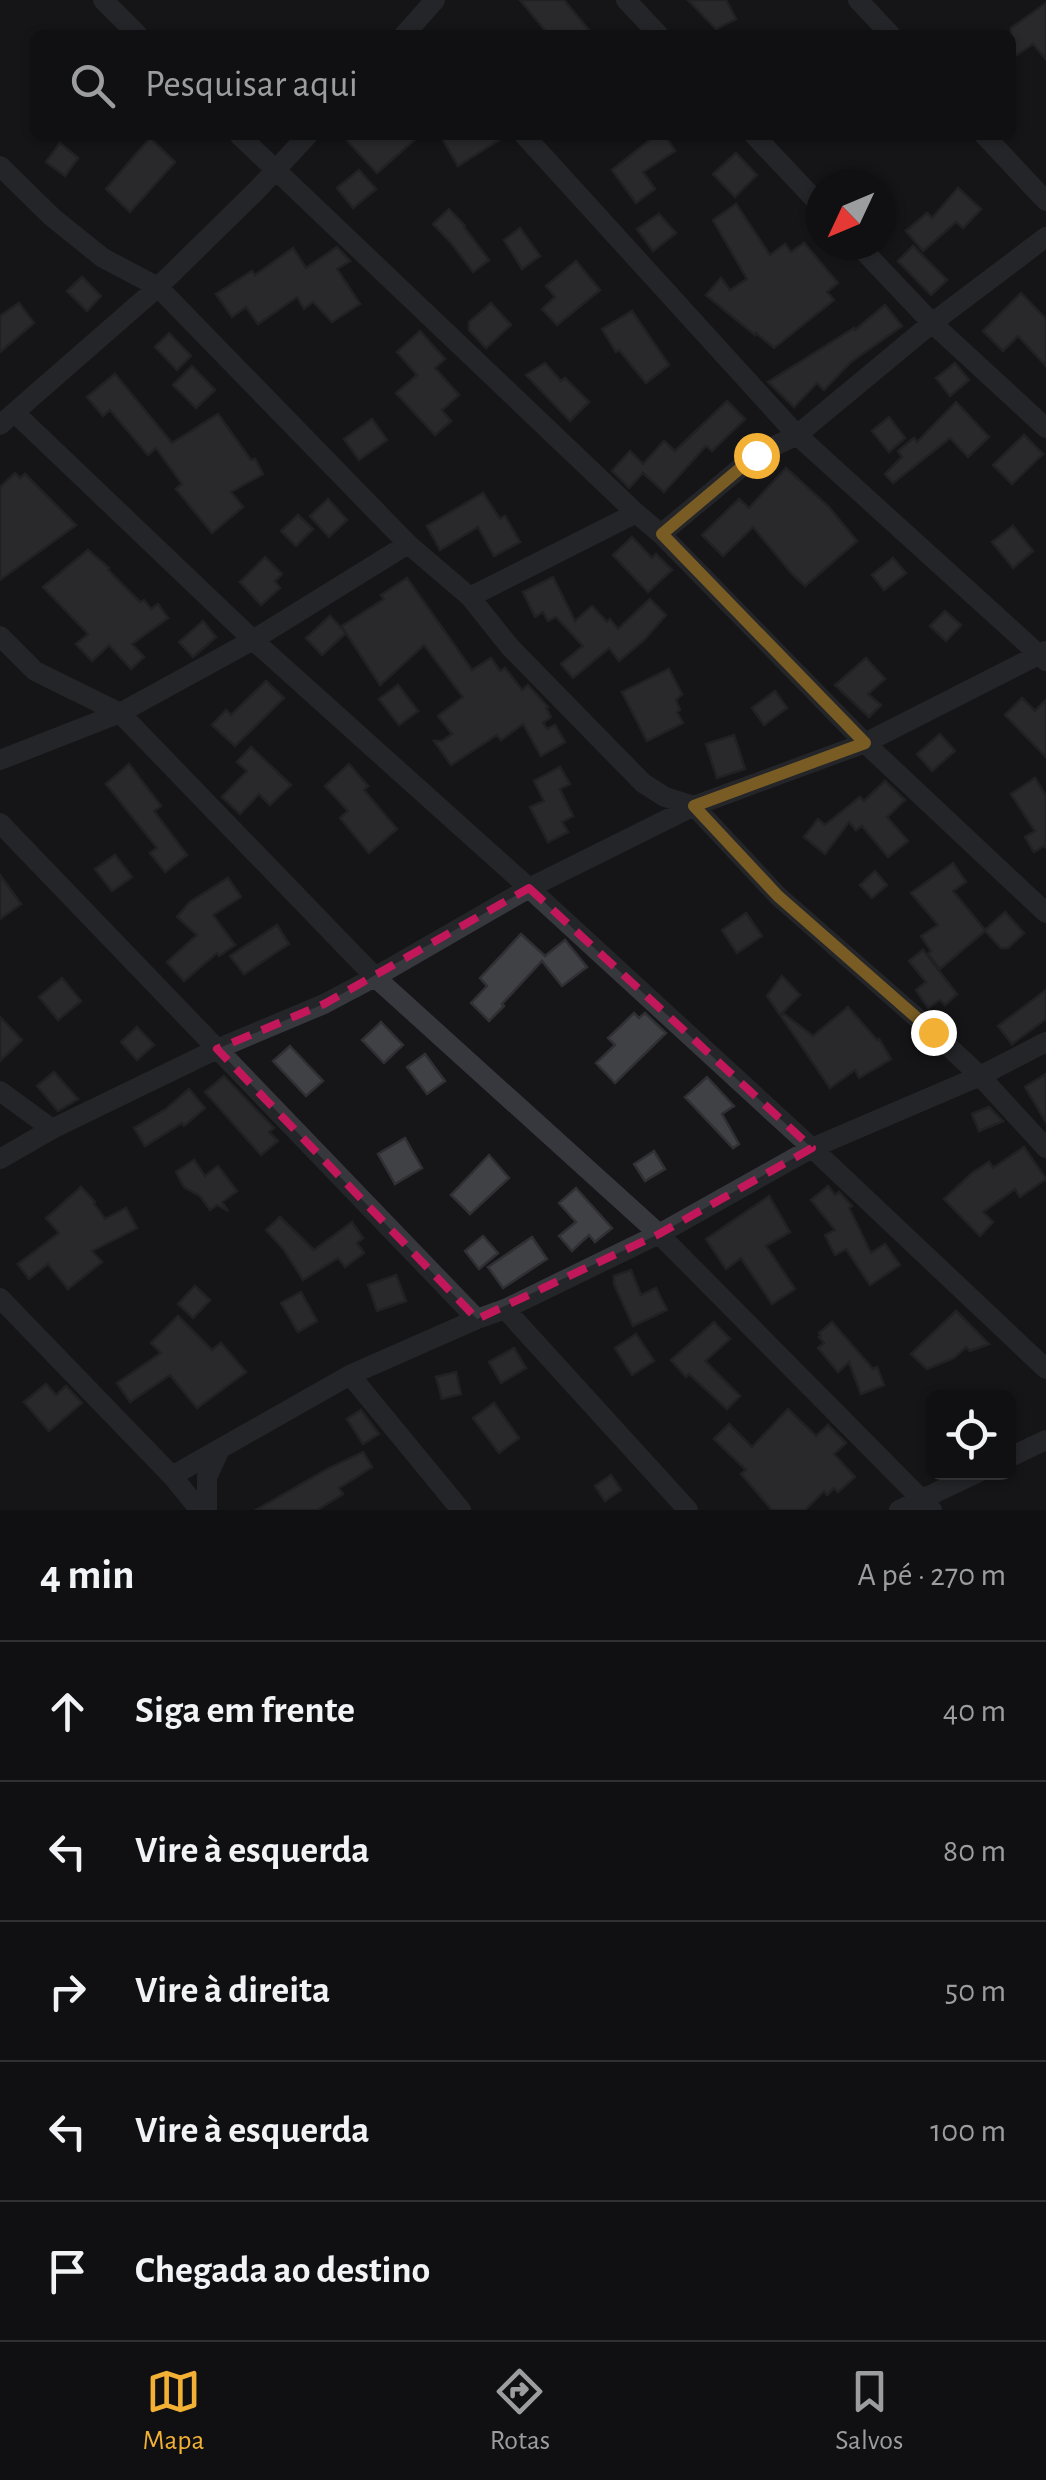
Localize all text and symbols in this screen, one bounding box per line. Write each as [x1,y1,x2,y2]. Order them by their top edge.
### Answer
search box [30,30,1016,140]
icon: search [65,58,120,113]
text: Pesquisar aqui [145,66,358,104]
north arrow [806,170,896,260]
route start [734,433,780,479]
route end [911,1010,957,1056]
map controls [926,1390,1016,1480]
button: locate [926,1390,1016,1480]
text: 4 min [40,1554,135,1596]
text: A pé · 270 m [858,1559,1006,1591]
icon: ahead [40,1684,95,1739]
text: Siga em frente [135,1692,355,1730]
text: 40 m [943,1695,1006,1727]
icon: left [40,1824,95,1879]
text: Vire à esquerda [135,1832,370,1870]
text: 80 m [943,1835,1006,1867]
icon: right [40,1964,95,2019]
text: Vire à direita [135,1972,330,2010]
text: 50 m [945,1975,1006,2007]
icon: left [40,2104,95,2159]
text: Vire à esquerda [135,2112,370,2150]
text: 100 m [930,2115,1006,2147]
icon: arrive [40,2244,95,2299]
text: Chegada ao destino [135,2252,430,2290]
tab: Mapa [143,2364,205,2458]
tab: Rotas [490,2364,550,2458]
tab: Salvos [835,2364,903,2458]

